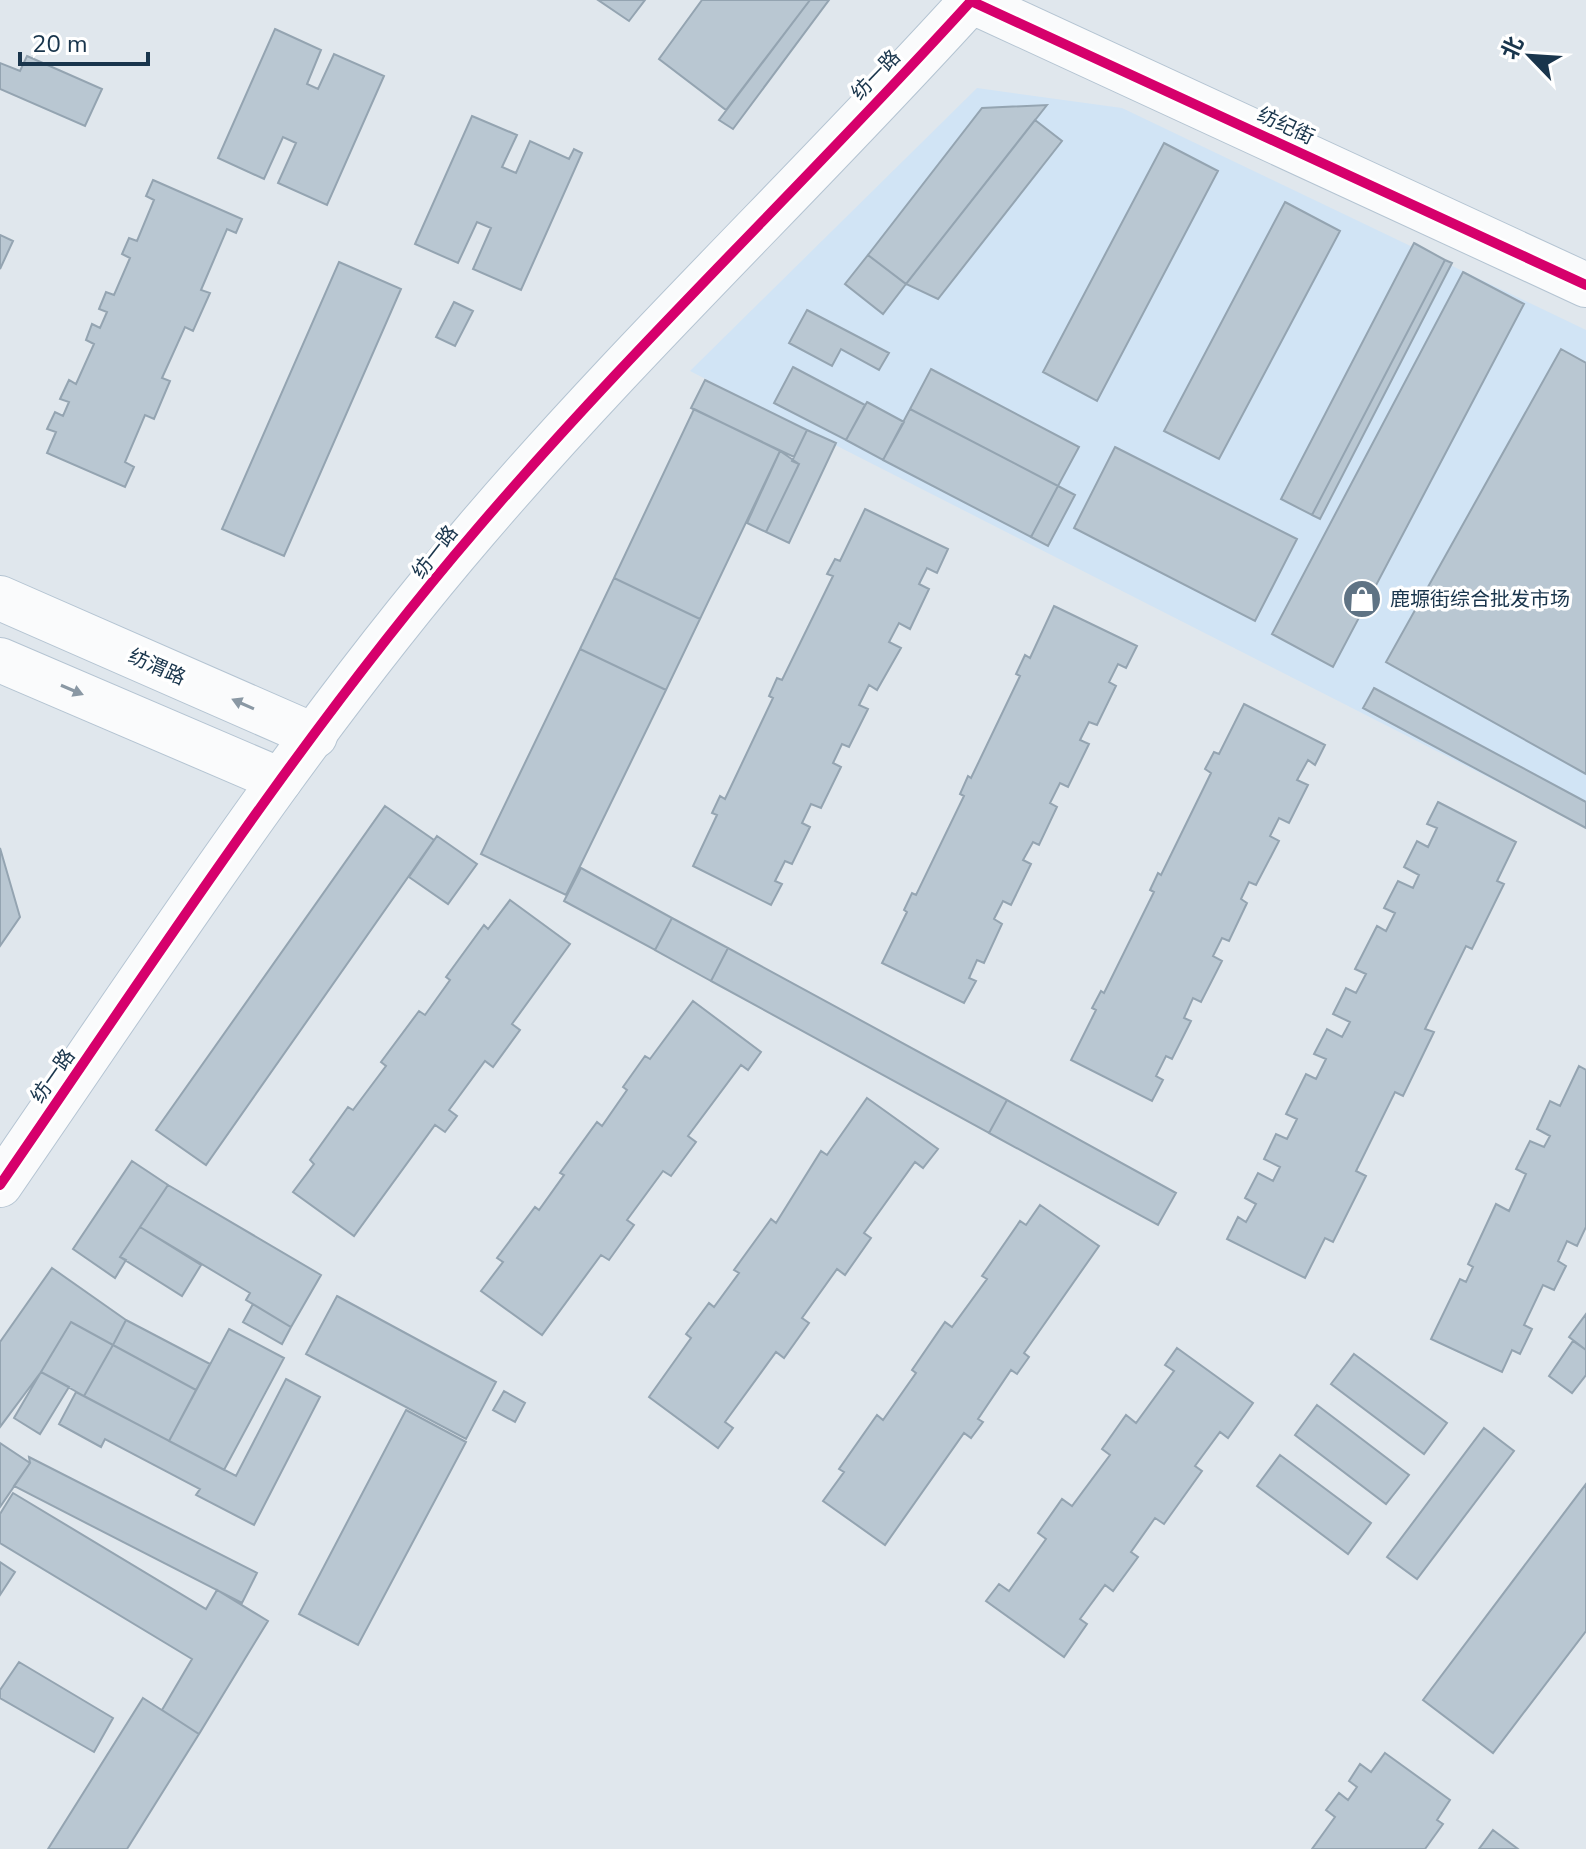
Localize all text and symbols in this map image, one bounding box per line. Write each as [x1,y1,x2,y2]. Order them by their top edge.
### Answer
scale bar [20,16,148,66]
north arrow [1490,16,1570,96]
text: 20 m [32,28,88,60]
text: 北 [1495,32,1531,64]
street label: 纺一路 [845,44,907,106]
street label: 纺纪街 [1253,101,1319,151]
street label: 纺一路 [406,520,464,584]
shop icon: 鹿塬街综合批发市场 [1341,578,1383,620]
place label: 鹿塬街综合批发市场 [1390,586,1570,613]
street label: 纺渭路 [124,642,190,692]
one-way arrow [60,684,84,697]
one-way arrow [231,697,255,711]
street label: 纺一路 [25,1044,81,1108]

